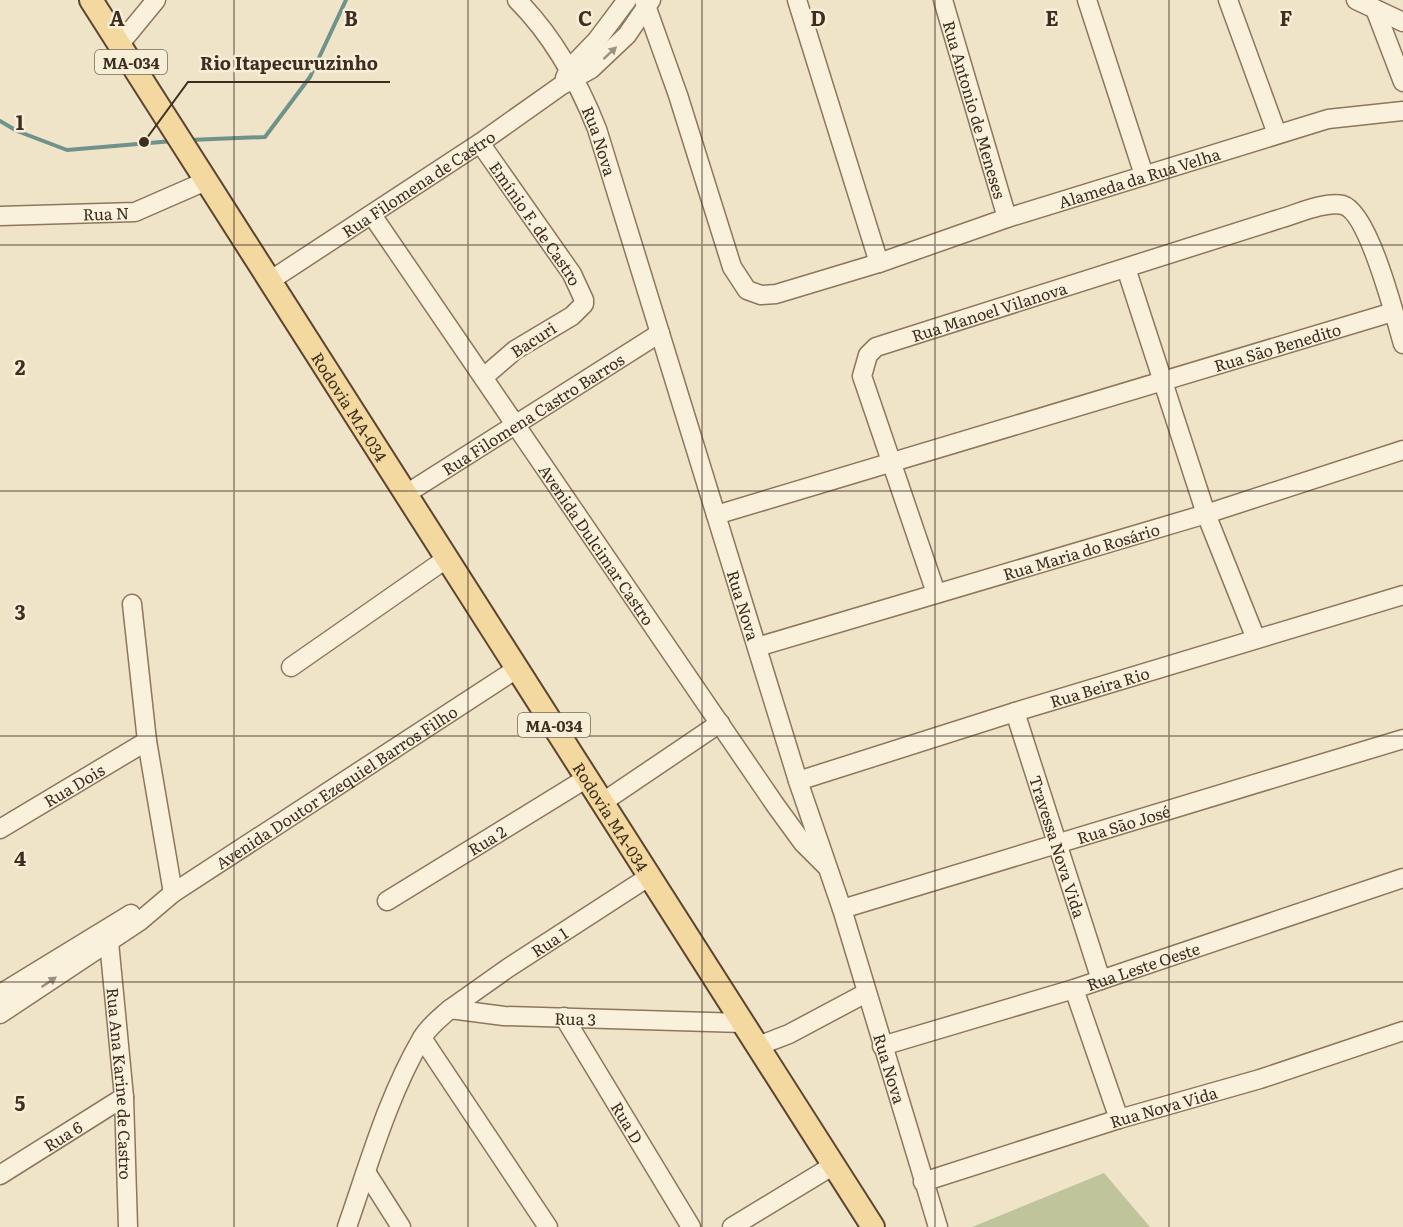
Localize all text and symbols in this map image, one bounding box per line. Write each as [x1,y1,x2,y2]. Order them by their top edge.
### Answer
text: A [109,2,125,32]
text: B [344,2,358,32]
text: C [578,2,592,32]
text: D [810,2,826,32]
text: E [1045,2,1059,32]
text: F [1280,2,1293,32]
street label: Rua Antonio de Meneses [938,17,1013,201]
callout: Rio Itapecuruzinho [188,46,390,82]
one-way arrow [603,46,617,60]
text: Rio Itapecuruzinho [200,49,378,76]
road number: MA-034 [95,50,167,74]
street label: Rua Nova [577,102,623,179]
text: 1 [16,106,24,136]
street label: Rua Filomena de Castro [337,124,500,243]
street label: Alameda da Rua Velha [1055,141,1223,214]
street label: Emínio F. de Castro [484,156,588,289]
street label: Rua N [82,200,129,226]
street label: Rua Manoel Vilanova [908,275,1070,347]
street label: Bacuri [505,315,561,363]
street label: Rua São Benedito [1211,316,1344,377]
street label: Rodovia MA-034 [306,347,394,466]
street label: Rua Filomena Castro Barros [437,347,628,480]
text: 2 [15,351,26,381]
street label: Avenida Dulcimar Castro [534,459,661,630]
street label: Rua Maria do Rosário [1000,516,1162,586]
street label: Rua Nova [722,567,766,644]
text: 3 [14,596,26,626]
street label: Rua Beira Rio [1047,660,1152,713]
street label: Avenida Doutor Ezequiel Barros Filho [210,699,462,874]
road number: MA-034 [518,713,590,737]
street label: Rua Dois [39,757,109,812]
street label: Rodovia MA-034 [567,757,655,876]
street label: Travessa Nova Vida [1024,772,1092,921]
street label: Rua São José [1074,798,1173,849]
street label: Rua 2 [463,819,510,861]
text: 4 [14,842,26,872]
street label: Rua 1 [526,920,573,962]
street label: Rua Leste Oeste [1083,935,1203,996]
one-way arrow [41,977,57,988]
street label: Rua Ana Karine de Castro [101,986,139,1180]
street label: Rua 3 [554,1005,596,1031]
street label: Rua Nova [868,1030,912,1107]
street label: Rua Nova Vida [1106,1080,1220,1133]
text: 5 [15,1087,26,1117]
street label: Rua D [606,1097,650,1148]
street label: Rua 6 [39,1114,87,1157]

